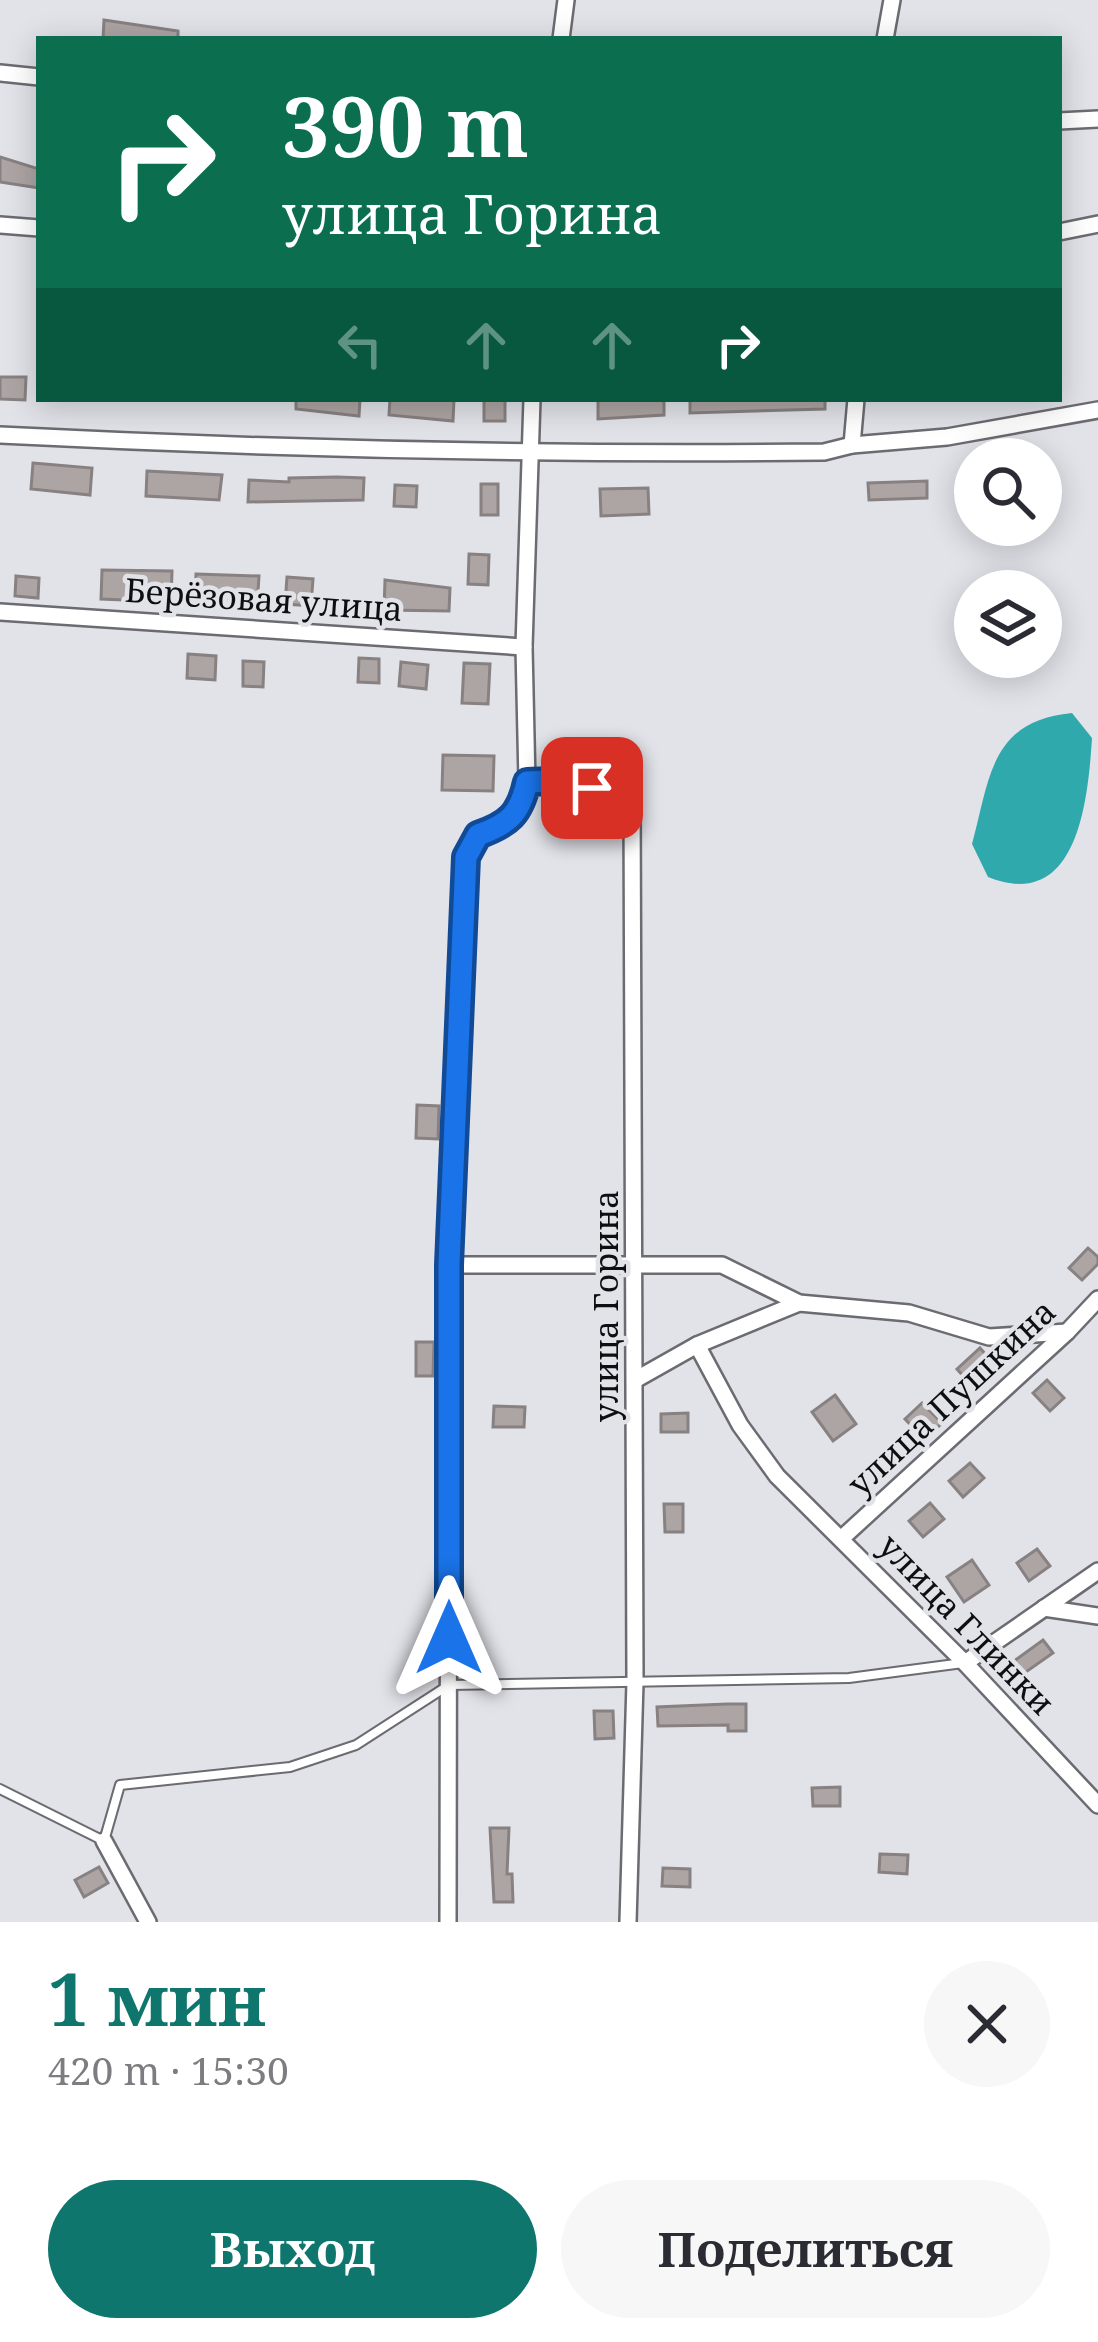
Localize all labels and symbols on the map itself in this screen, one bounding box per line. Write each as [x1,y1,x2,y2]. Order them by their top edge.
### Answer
street label: Берёзовая улица [124,567,404,631]
pin [541,737,643,839]
street label: улица Горина [583,1190,628,1422]
street label: улица Пушкина [837,1289,1065,1505]
street label: улица Глинки [869,1524,1065,1724]
position arrow [386,1575,512,1701]

